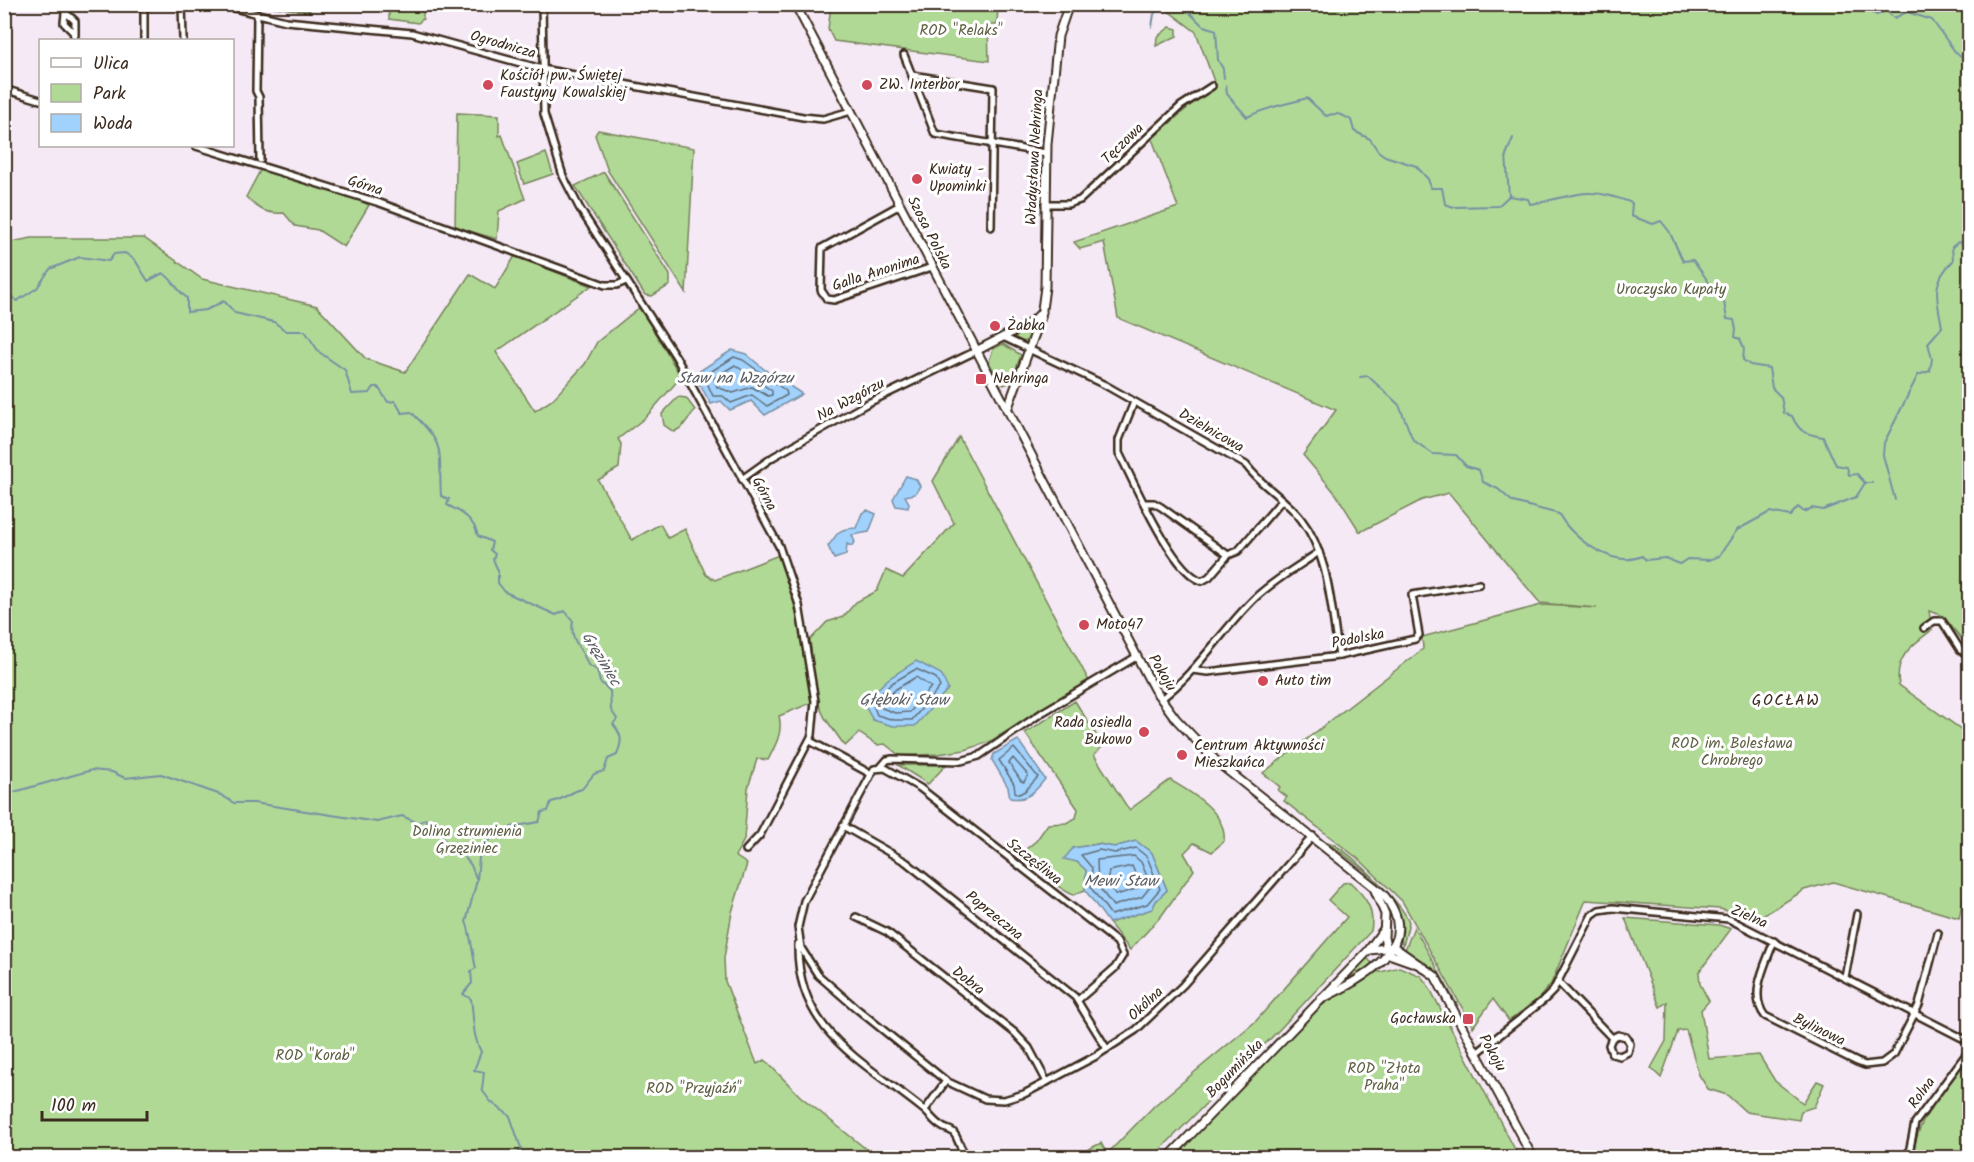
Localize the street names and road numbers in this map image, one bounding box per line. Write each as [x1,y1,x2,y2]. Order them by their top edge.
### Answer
street label: Ogrodnicza [467,24,539,66]
street label: Władysława Nehringa [1019,88,1051,226]
street label: Tęczowa [1096,117,1150,171]
street label: Górna [344,169,386,203]
street label: Szosa Polska [900,192,958,274]
street label: Galla Anonima [829,248,923,298]
street label: Na Wzgórzu [813,372,889,428]
street label: Dzielnicowa [1174,402,1248,460]
street label: Górna [745,472,783,516]
street label: Podolska [1330,622,1386,656]
street label: Pokoju [1141,650,1183,696]
street label: Szczęśliwa [1001,832,1067,892]
street label: Poprzeczna [960,885,1028,947]
street label: Zielna [1727,898,1771,936]
street label: Dobra [946,960,990,1002]
street label: Okólna [1123,981,1169,1027]
street label: Bylinowa [1789,1007,1849,1053]
street label: Pokoju [1472,1030,1512,1076]
street label: Bogumińska [1200,1034,1270,1104]
street label: Rolna [1902,1072,1942,1114]

